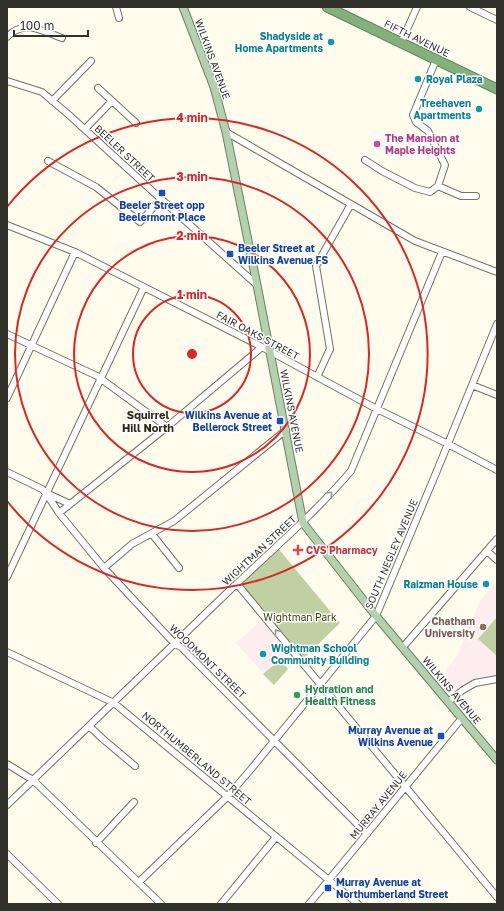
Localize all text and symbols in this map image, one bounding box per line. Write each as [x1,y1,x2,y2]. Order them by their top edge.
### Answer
scale bar [14,12,88,38]
street label: WILKINS AVENUE [193,17,233,101]
street label: FIFTH AVENUE [382,17,452,59]
text: 100 m [20,18,54,33]
place label: Shadyside at Home Apartments [235,30,323,54]
marker: Shadyside at Home Apartments [326,37,336,47]
place label: Royal Plaza [426,73,483,85]
marker: Royal Plaza [413,74,423,84]
place label: Treehaven Apartments [414,97,471,121]
marker: Treehaven Apartments [474,104,484,114]
text: 4 min [176,110,208,125]
street label: BEELER STREET [92,122,158,184]
place label: The Mansion at Maple Heights [385,132,459,156]
marker: The Mansion at Maple Heights [372,139,382,149]
text: 3 min [176,169,208,184]
marker: Beeler Street opp Beelermont Place [157,188,167,198]
place label: Beeler Street opp Beelermont Place [119,199,205,223]
text: 2 min [176,228,208,243]
place label: Beeler Street at Wilkins Avenue FS [238,242,328,266]
marker: Beeler Street at Wilkins Avenue FS [225,249,235,259]
text: 1 min [177,287,207,302]
street label: FAIR OAKS STREET [215,308,301,362]
centre of rings [185,347,199,361]
street label: WILKINS AVENUE [278,368,306,454]
district label: Squirrel Hill North [122,408,174,434]
place label: Wilkins Avenue at Bellerock Street [185,409,272,433]
marker: Wilkins Avenue at Bellerock Street [275,416,285,426]
one-way arrow [325,491,332,499]
street label: SOUTH NEGLEY AVENUE [362,497,420,611]
street label: WIGHTMAN STREET [220,513,298,587]
place label: CVS Pharmacy [306,544,378,556]
marker: CVS Pharmacy [293,545,303,555]
place label: Raizman House [403,578,478,590]
marker: Raizman House [481,579,491,589]
park label: Wightman Park [263,611,337,623]
place label: Chatham University [425,615,475,639]
street label: WOODMONT STREET [167,621,249,701]
marker: Chatham University [478,622,488,632]
one-way arrow [275,630,282,637]
place label: Wightman School Community Building [271,642,369,666]
marker: Wightman School Community Building [258,649,268,659]
street label: WILKINS AVENUE [420,654,484,726]
place label: Hydration and Health Fitness [305,683,376,707]
marker: Hydration and Health Fitness [292,690,302,700]
street label: NORTHUMBERLAND STREET [140,709,254,807]
place label: Murray Avenue at Wilkins Avenue [348,724,433,748]
marker: Murray Avenue at Wilkins Avenue [436,731,446,741]
street label: MURRAY AVENUE [347,769,409,841]
place label: Murray Avenue at Northumberland Street [336,876,448,900]
marker: Murray Avenue at Northumberland Street [323,883,333,893]

